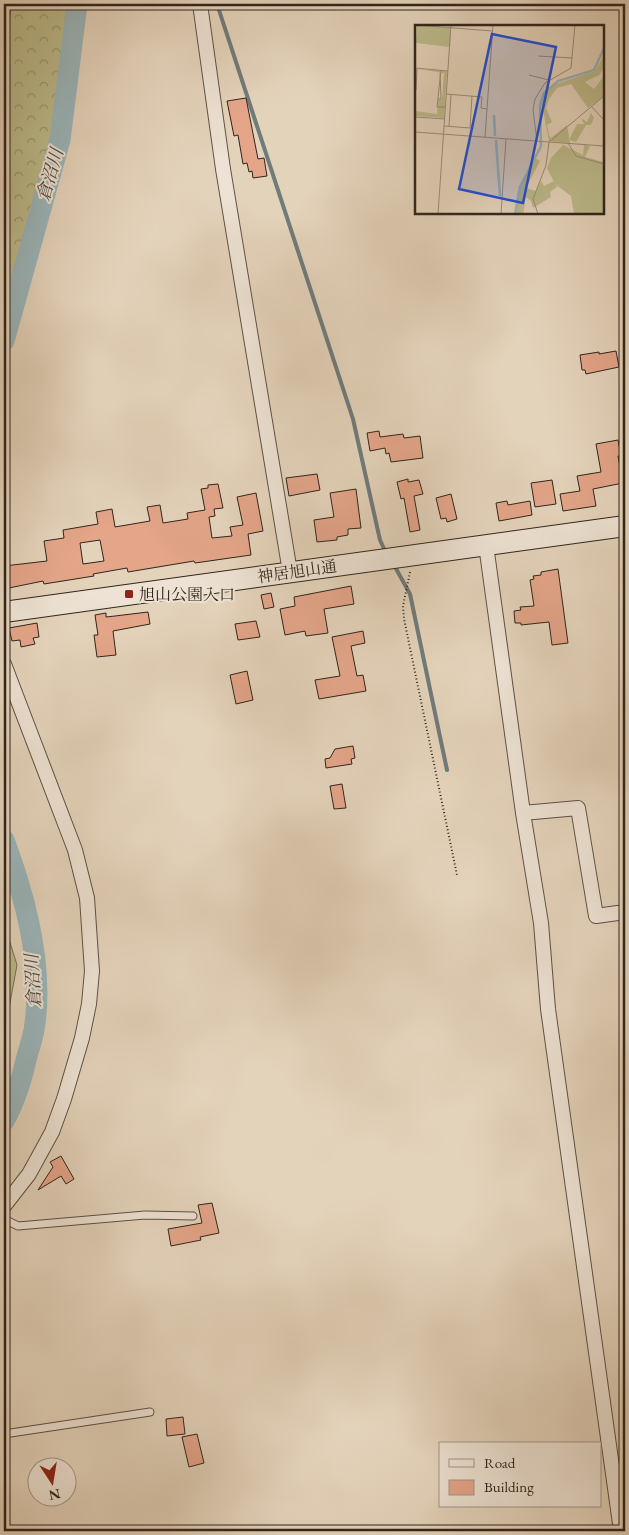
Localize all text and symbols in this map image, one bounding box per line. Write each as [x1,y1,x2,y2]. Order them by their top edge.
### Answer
inset map [415,25,604,214]
water label: 倉沼川 [31,144,69,204]
street label: 神居旭山通 [256,556,338,587]
place label: 旭山公園入口 [139,584,235,605]
marker: 旭山公園入口 [123,588,135,600]
water label: 倉沼川 [19,951,45,1009]
legend [439,1442,602,1508]
text: Road [484,1453,516,1472]
north arrow [28,1458,78,1508]
text: Building [484,1477,534,1496]
text: N [47,1485,62,1505]

